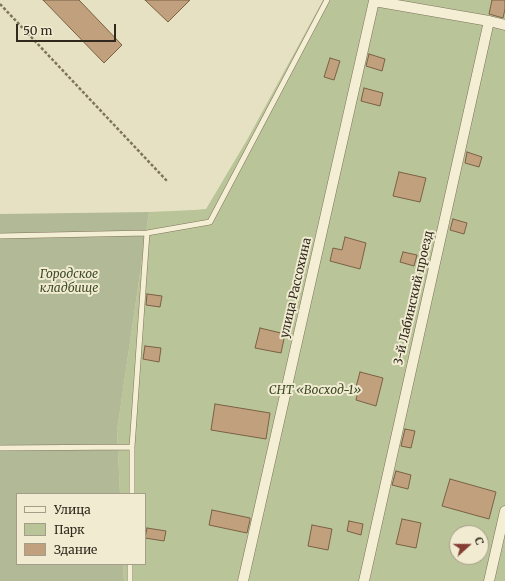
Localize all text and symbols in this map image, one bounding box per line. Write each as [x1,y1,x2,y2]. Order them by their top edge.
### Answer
scale bar [18,16,118,42]
text: 50 m [23,23,52,38]
street label: 3-й Лабинский проезд [392,229,436,367]
street label: улица Рассохина [277,236,315,340]
park label: Городское кладбище [40,268,98,296]
park label: СНТ «Восход-1» [269,384,361,398]
legend [16,493,146,565]
text: Улица [54,502,91,517]
text: Парк [54,522,85,537]
north arrow [449,525,489,565]
text: С [471,535,487,547]
text: Здание [54,542,97,557]

